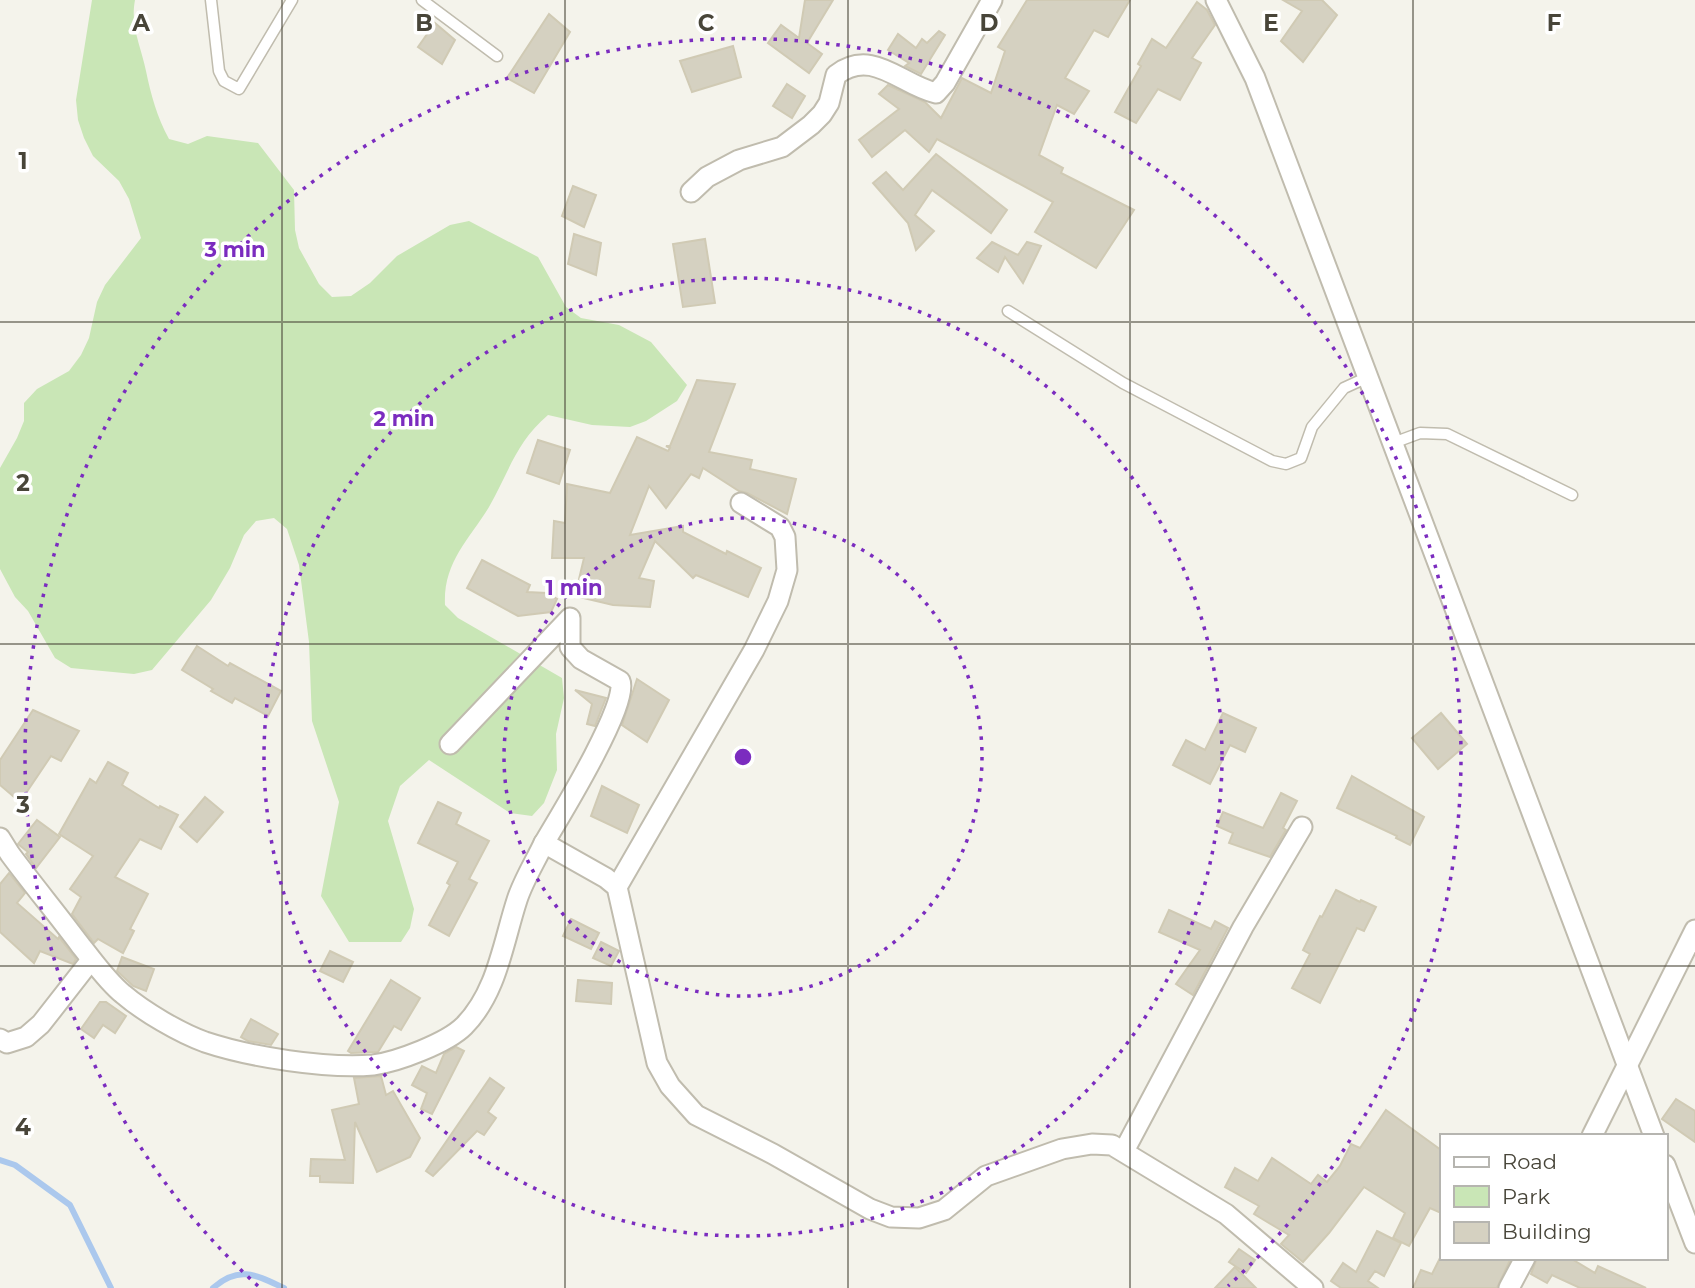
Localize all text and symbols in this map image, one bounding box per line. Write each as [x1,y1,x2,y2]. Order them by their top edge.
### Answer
text: A [131,9,150,37]
text: B [415,9,433,37]
text: C [698,9,715,37]
text: D [980,9,999,37]
text: E [1263,9,1279,37]
text: F [1547,9,1562,37]
text: 1 [18,147,28,175]
text: 3 min [203,237,266,262]
text: 2 min [373,406,435,431]
text: 2 [16,469,30,497]
text: 1 min [545,575,603,600]
centre of rings [731,745,755,769]
text: 3 [15,791,30,819]
text: 4 [15,1113,31,1141]
legend [1440,1134,1667,1260]
text: Road [1502,1149,1557,1174]
text: Park [1502,1184,1550,1209]
text: Building [1502,1219,1592,1244]

